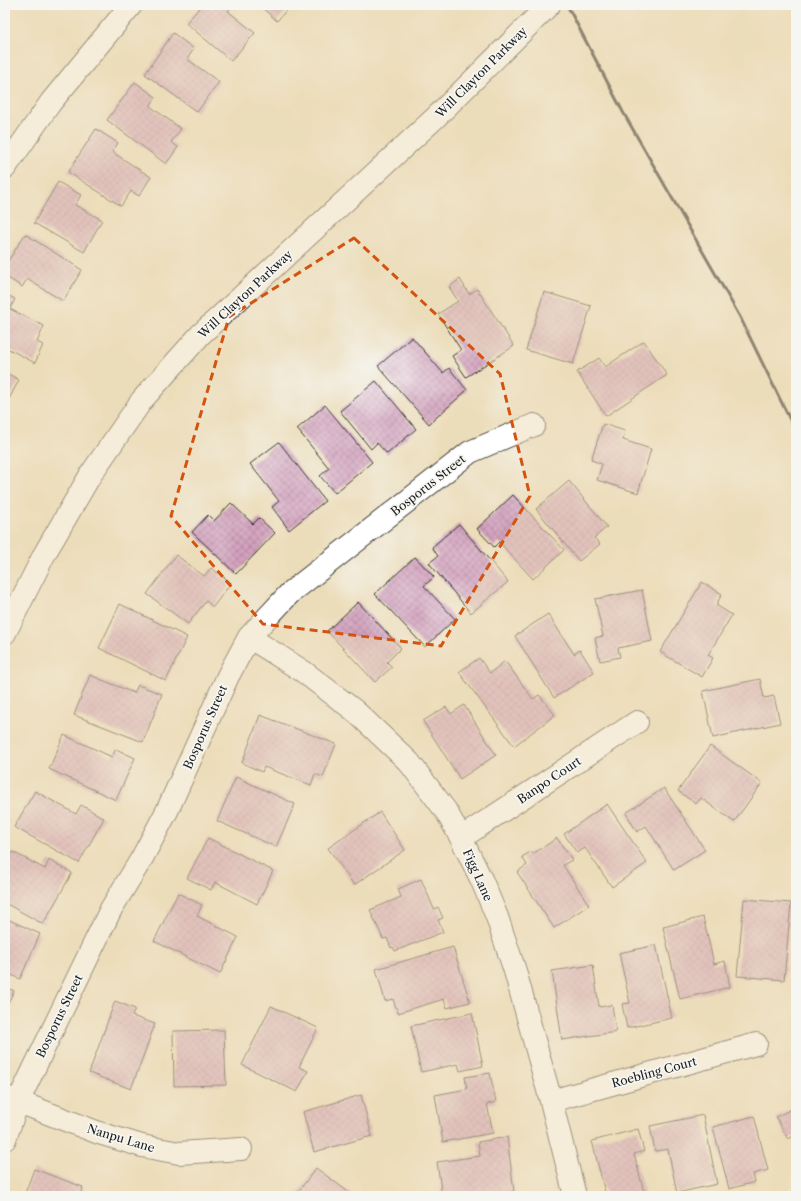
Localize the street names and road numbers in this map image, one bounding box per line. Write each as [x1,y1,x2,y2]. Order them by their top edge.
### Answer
street label: Will Clayton Parkway [431,23,530,122]
street label: Will Clayton Parkway [194,246,295,342]
street label: Bosporus Street [388,451,469,519]
street label: Bosporus Street [180,682,231,771]
street label: Banpo Court [514,753,584,807]
street label: Figg Lane [460,847,496,904]
street label: Bosporus Street [32,971,86,1060]
street label: Roebling Court [610,1053,699,1091]
street label: Nanpu Lane [85,1121,157,1155]

